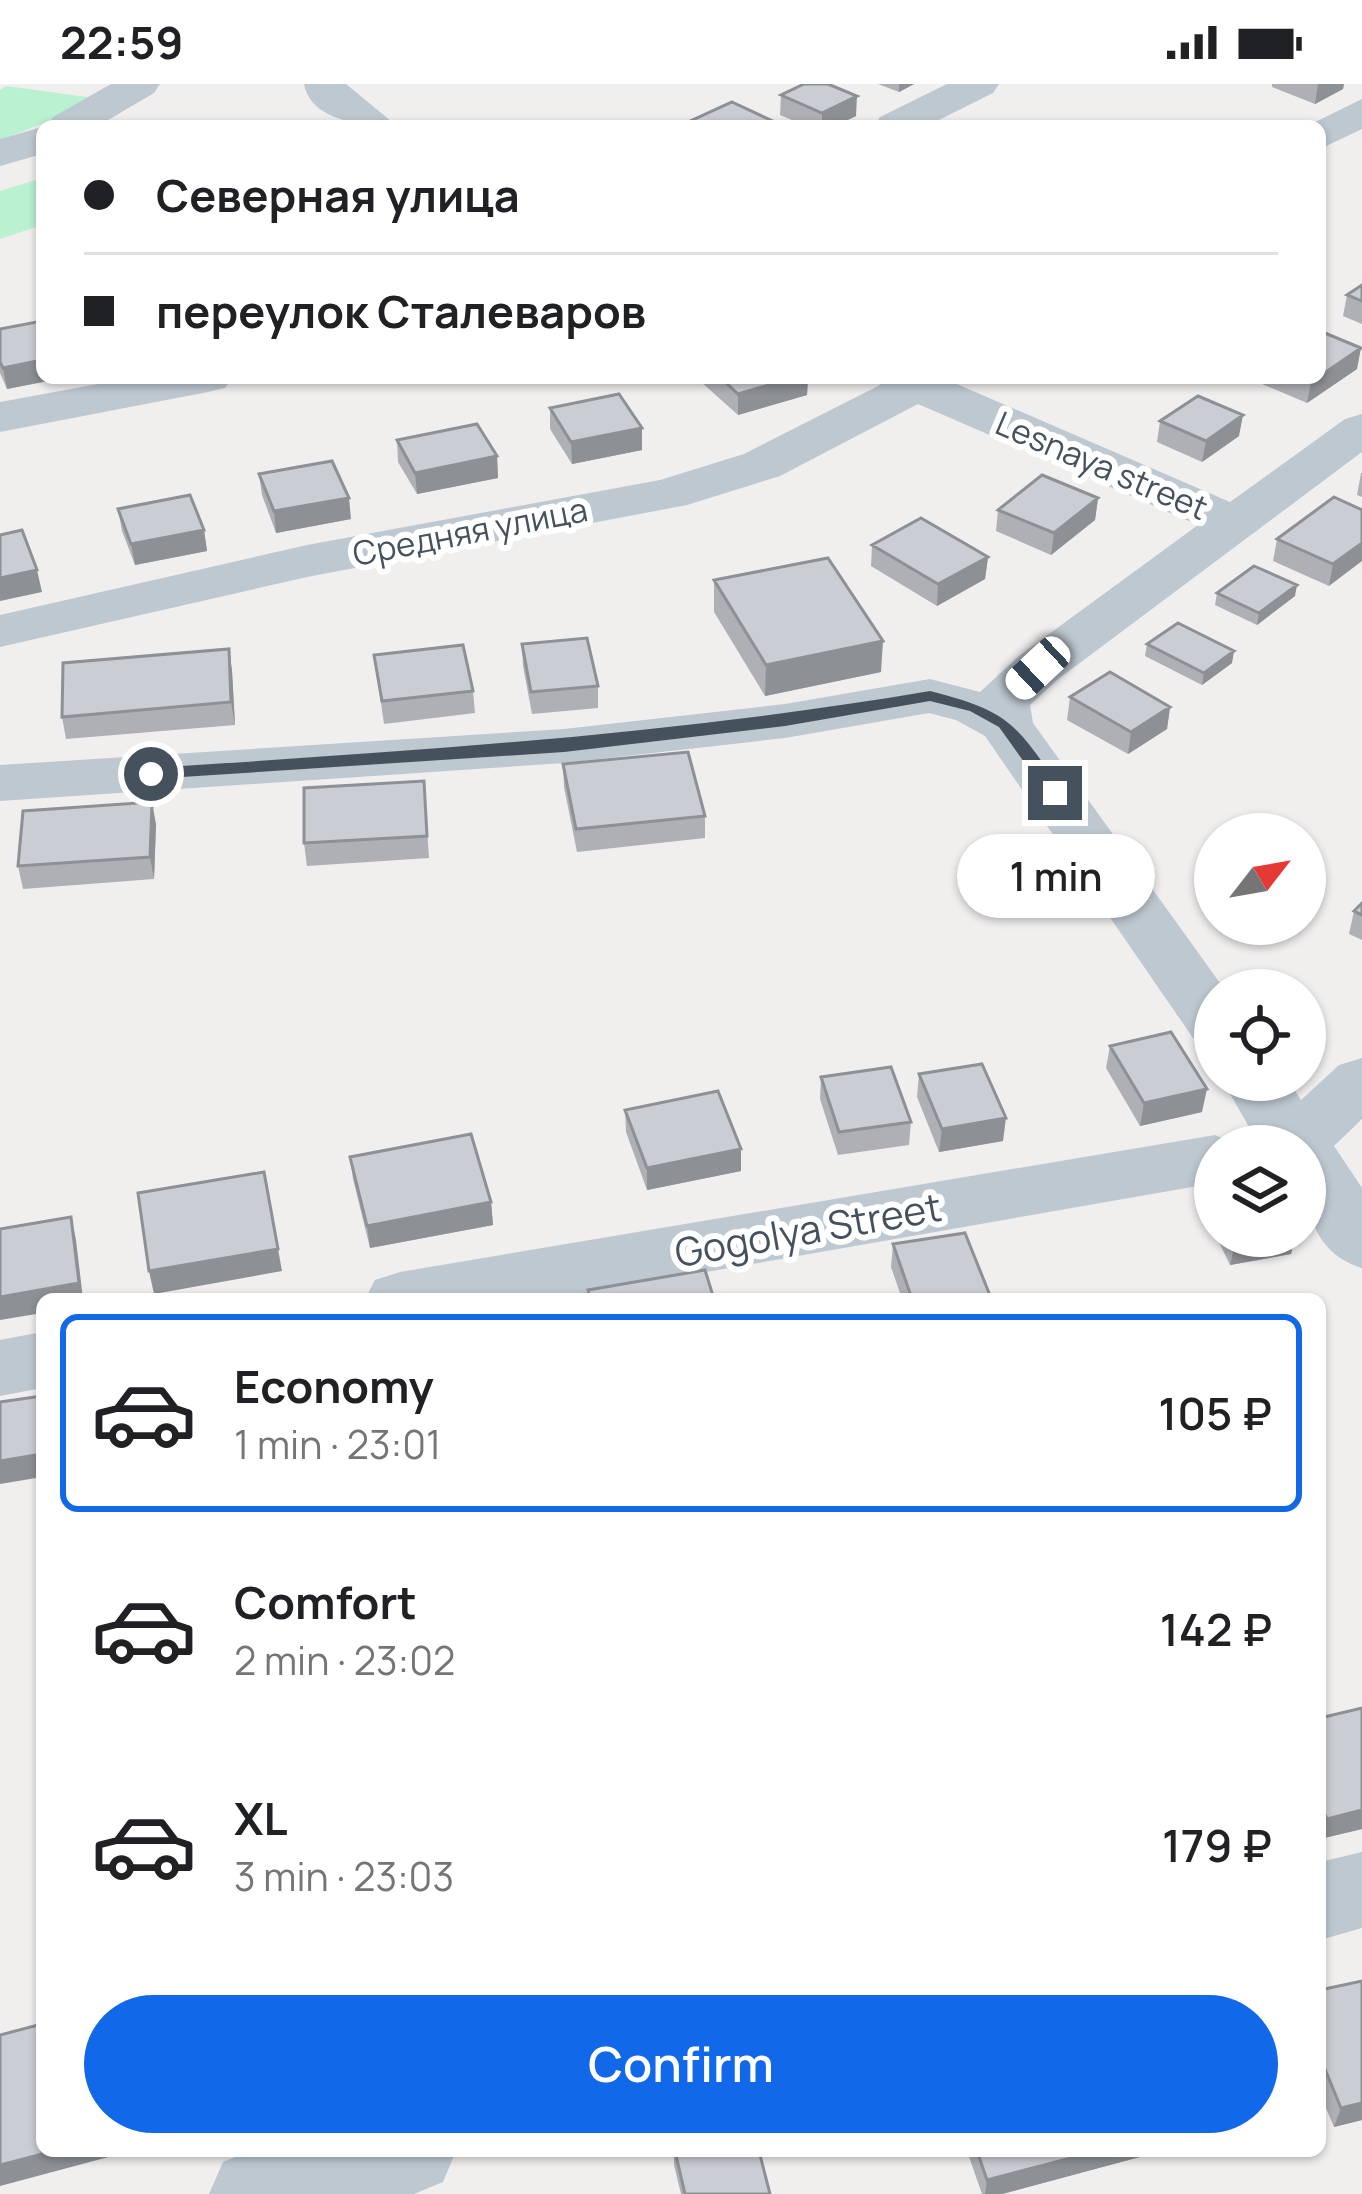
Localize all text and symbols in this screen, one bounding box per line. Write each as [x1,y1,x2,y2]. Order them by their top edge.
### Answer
text: 22:59 [60,11,183,73]
text: Северная улица [156,164,520,226]
text: переулок Сталеваров [156,280,646,342]
street label: Lesnaya street [989,400,1215,530]
street label: Средняя улица [349,486,591,576]
car [999,630,1077,706]
route start [124,747,178,801]
route end [1028,766,1082,820]
north arrow [1194,813,1326,945]
map controls [1194,813,1326,1257]
callout: 1 min [956,835,1154,919]
text: 1 min [1010,849,1102,903]
button: locate [1194,969,1326,1101]
button: layers [1194,1125,1326,1257]
street label: Gogolya Street [671,1179,945,1279]
text: Economy [234,1355,434,1417]
icon: car [90,1359,198,1467]
text: 105 ₽ [1158,1382,1272,1444]
text: 1 min · 23:01 [234,1417,441,1471]
text: Comfort [234,1571,417,1633]
icon: car [90,1575,198,1683]
text: 142 ₽ [1160,1598,1272,1660]
text: 2 min · 23:02 [234,1633,455,1687]
text: XL [234,1787,288,1849]
icon: car [90,1791,198,1899]
text: 179 ₽ [1162,1814,1272,1876]
text: 3 min · 23:03 [234,1849,454,1903]
button: Confirm [84,1995,1278,2133]

